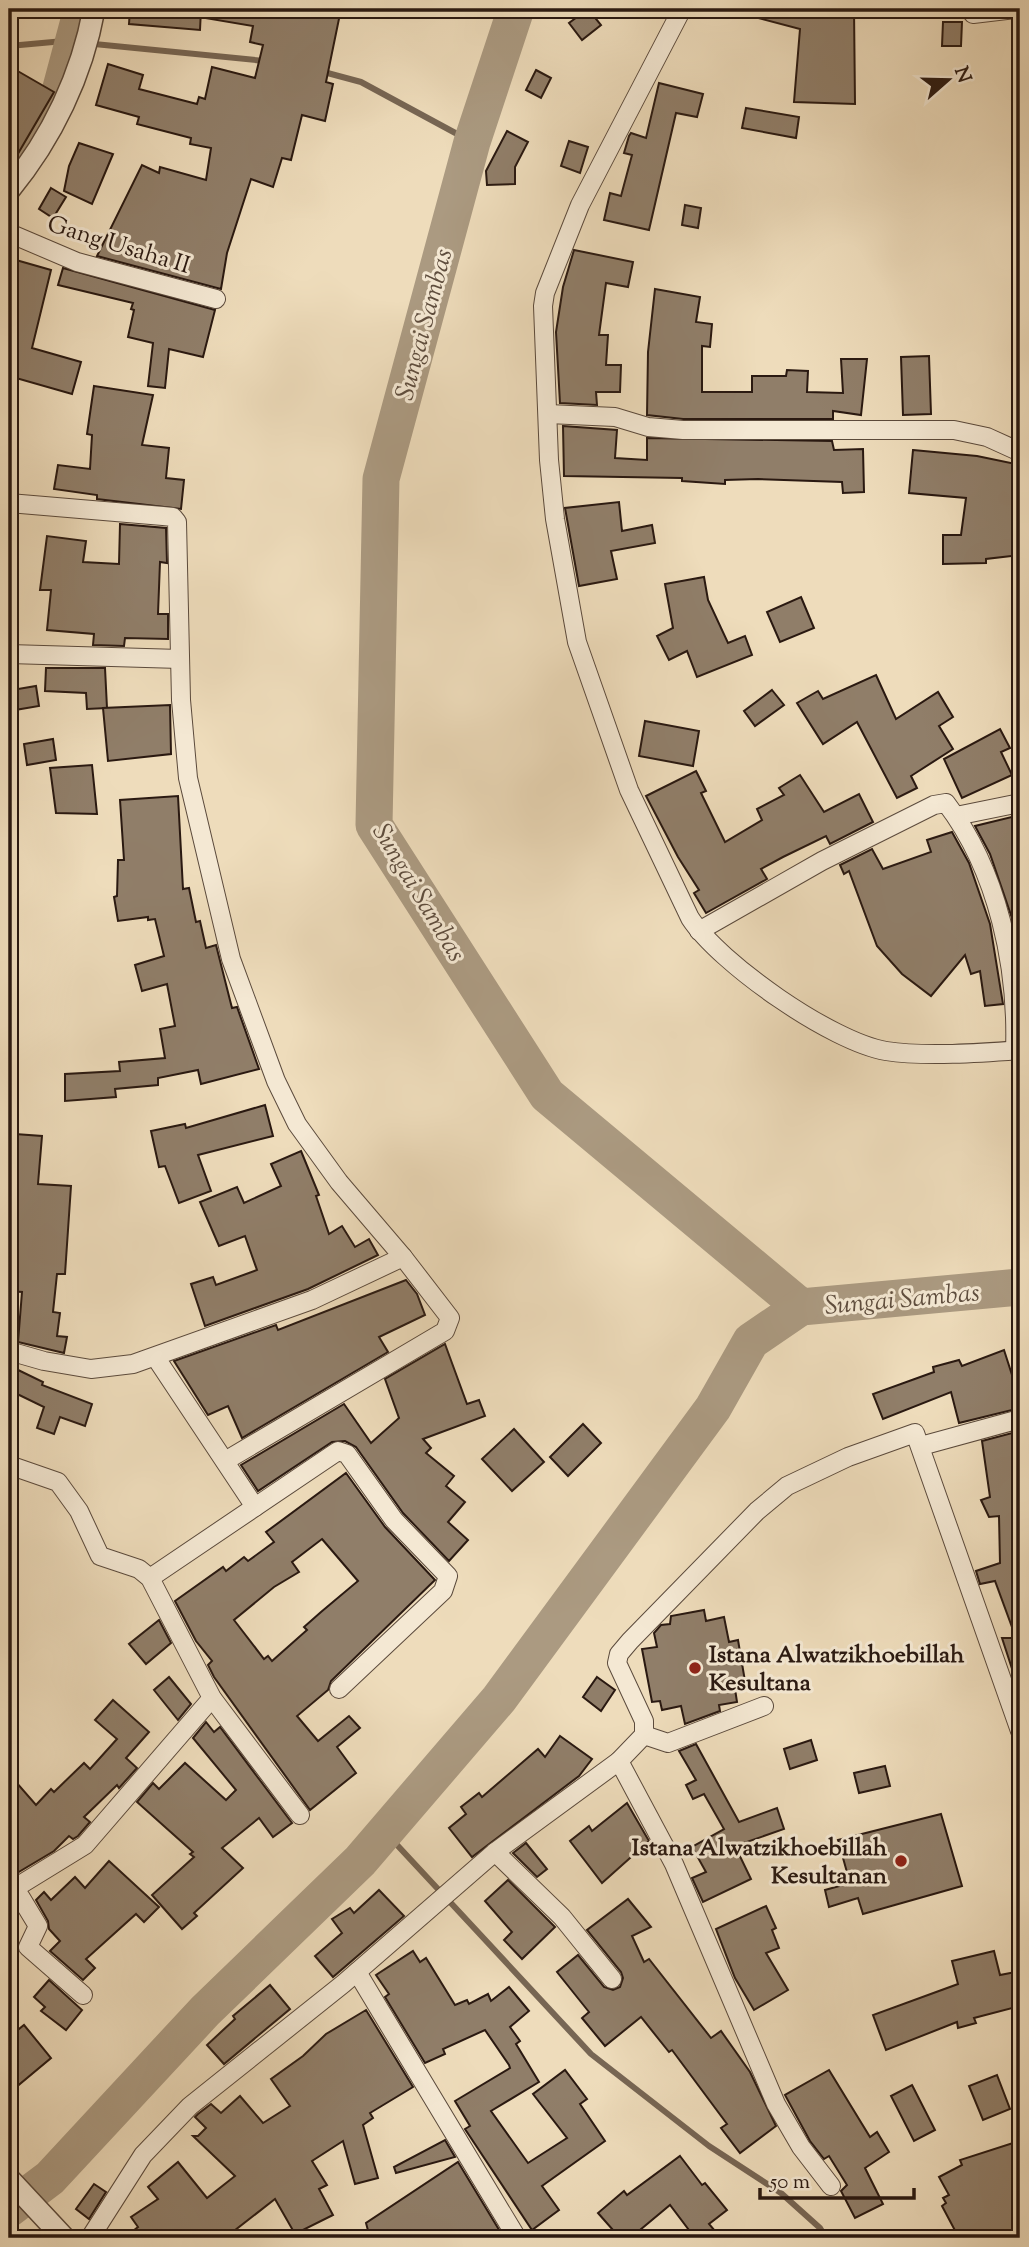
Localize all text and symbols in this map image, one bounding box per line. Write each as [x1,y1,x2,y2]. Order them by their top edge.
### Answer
north arrow [914,46,984,116]
text: N [946,63,977,87]
street label: Gang Usaha II [43,208,194,284]
water label: Sungai Sambas [387,245,463,404]
water label: Sungai Sambas [362,817,474,969]
water label: Sungai Sambas [823,1275,981,1326]
place label: Istana Alwatzikhoebillah Kesultana [709,1639,965,1701]
marker: Istana Alwatzikhoebillah Kesultana [687,1660,703,1676]
place label: Istana Alwatzikhoebillah Kesultanan [632,1832,888,1894]
marker: Istana Alwatzikhoebillah Kesultanan [893,1853,909,1869]
scale bar [760,2156,914,2200]
text: 50 m [769,2168,810,2198]

